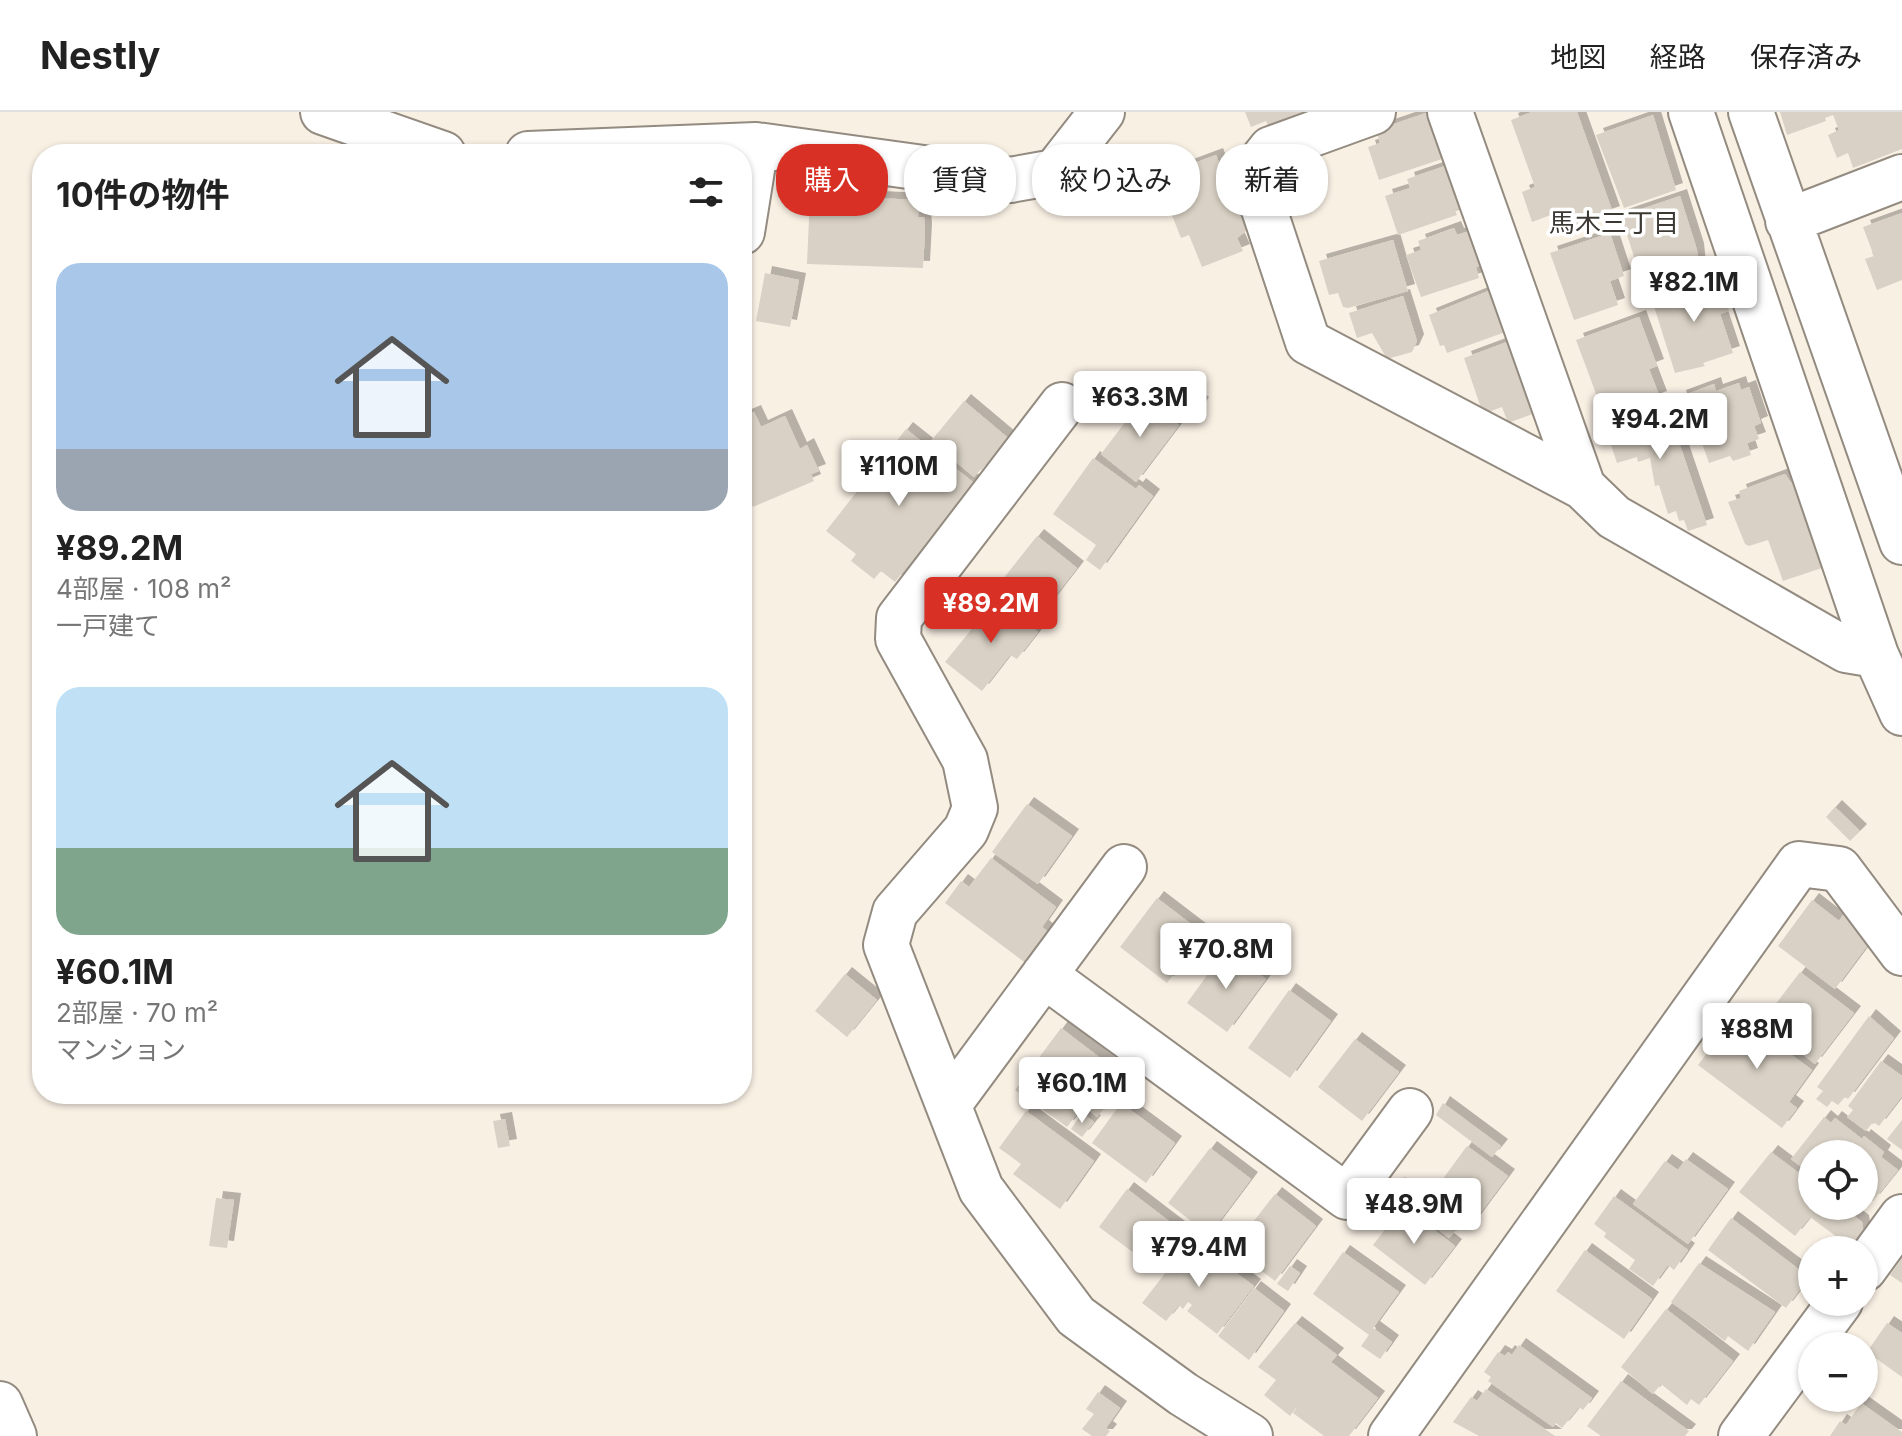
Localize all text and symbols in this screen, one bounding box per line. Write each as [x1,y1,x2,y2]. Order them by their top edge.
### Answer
text: Nestly [40,32,160,78]
text: 地図 [1550,40,1606,74]
text: 経路 [1650,40,1706,74]
text: 保存済み [1750,40,1862,74]
chip: 購入 [776,144,888,216]
chip: 賃貸 [904,144,1016,216]
chip: 絞り込み [1032,144,1200,216]
chip: 新着 [1216,144,1328,216]
icon: filters [684,170,728,214]
text: 10件の物件 [56,174,230,215]
district label: 馬木三丁目 [1549,207,1679,238]
pin: ¥82.1M [1629,256,1759,324]
text: ¥82.1M [1649,266,1739,297]
icon: home [320,315,464,459]
pin: ¥63.3M [1075,371,1205,439]
text: ¥63.3M [1091,381,1189,412]
pin: ¥94.2M [1595,393,1725,461]
text: ¥94.2M [1611,403,1709,434]
pin: ¥110M [843,440,955,508]
text: ¥110M [859,450,939,481]
text: ¥89.2M [56,527,183,568]
text: 4部屋 · 108 m² [56,573,232,604]
pin: ¥89.2M [926,577,1056,645]
text: ¥89.2M [942,587,1040,618]
text: 一戸建て [56,610,160,641]
icon: home [320,739,464,883]
pin: ¥70.8M [1161,923,1291,991]
text: ¥70.8M [1178,933,1274,964]
text: ¥60.1M [56,951,174,992]
text: 2部屋 · 70 m² [56,997,218,1028]
pin: ¥88M [1710,1003,1804,1071]
text: ¥88M [1721,1013,1793,1044]
text: マンション [56,1034,186,1065]
pin: ¥60.1M [1017,1057,1147,1125]
text: ¥60.1M [1037,1067,1127,1098]
map controls [1798,1140,1878,1412]
button: locate [1798,1140,1878,1220]
pin: ¥48.9M [1349,1178,1479,1246]
text: ¥48.9M [1365,1188,1463,1219]
pin: ¥79.4M [1134,1221,1264,1289]
text: ¥79.4M [1151,1231,1247,1262]
button: + [1798,1236,1878,1316]
button: − [1798,1332,1878,1412]

